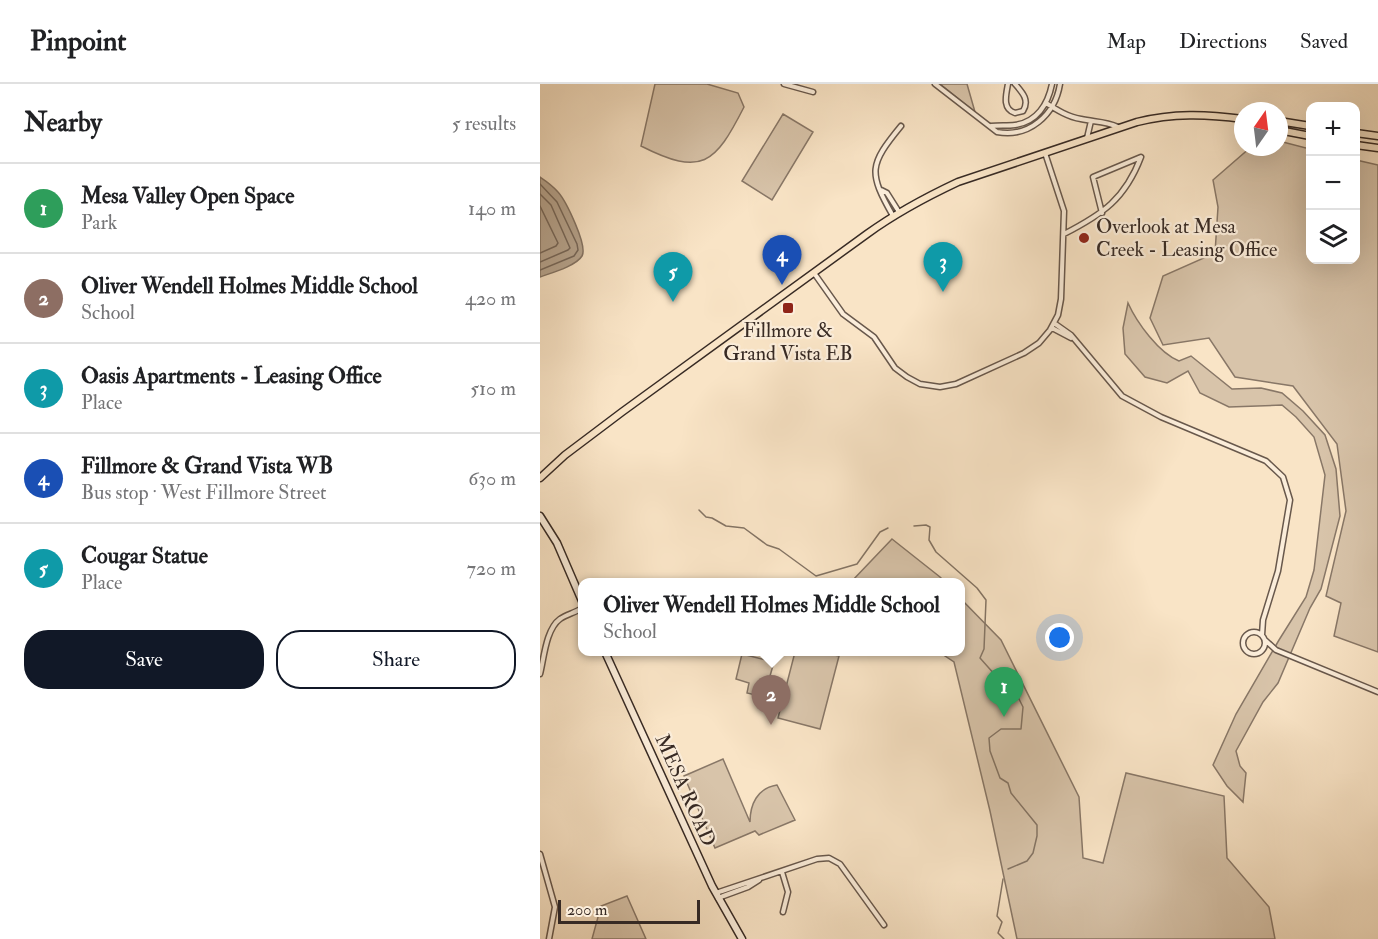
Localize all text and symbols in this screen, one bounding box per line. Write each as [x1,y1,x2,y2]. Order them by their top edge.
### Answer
text: Pinpoint [30,24,126,59]
text: Map [1106,28,1146,55]
text: Directions [1179,28,1267,55]
text: Saved [1300,28,1348,55]
north arrow [1234,102,1288,156]
map controls [1306,102,1360,264]
button: + [1306,102,1360,156]
text: Nearby [24,107,102,139]
text: 5 results [452,111,516,136]
button: − [1306,156,1360,210]
text: Mesa Valley Open Space [81,182,294,210]
text: 1 [40,196,47,221]
text: 140 m [468,196,516,221]
text: Park [81,210,117,235]
button: layers [1306,210,1360,264]
place label: Overlook at Mesa Creek - Leasing Office [1096,214,1277,262]
marker: Overlook at Mesa Creek - Leasing Office [1077,231,1091,245]
pin: 4 [762,236,802,285]
pin: 3 [924,242,962,292]
pin: 5 [654,252,692,302]
text: Oliver Wendell Holmes Middle School [81,272,418,300]
text: 2 [38,286,49,311]
text: 420 m [465,286,516,311]
text: School [81,300,135,325]
marker: Fillmore & Grand Vista EB [781,301,795,315]
place label: Fillmore & Grand Vista EB [723,318,853,366]
text: Oasis Apartments - Leasing Office [81,362,382,390]
text: 3 [40,376,47,401]
text: 510 m [470,376,516,401]
text: Place [81,390,122,415]
text: Fillmore & Grand Vista WB [81,452,333,480]
text: 4 [38,466,49,491]
text: 630 m [468,466,516,491]
text: Bus stop · West Fillmore Street [81,480,327,505]
text: Cougar Statue [81,542,208,570]
text: 5 [39,556,48,581]
text: 720 m [467,556,516,581]
text: Place [81,570,122,595]
popup [578,578,965,656]
text: Oliver Wendell Holmes Middle School [603,591,940,619]
text: School [603,619,657,644]
your location [1045,623,1074,652]
button: Save [24,630,264,689]
button: Share [276,630,516,689]
pin: 1 [984,668,1024,717]
pin: 2 [752,676,790,725]
street label: MESA ROAD [650,730,722,850]
scale bar [558,897,700,924]
text: 200 m [567,900,607,920]

